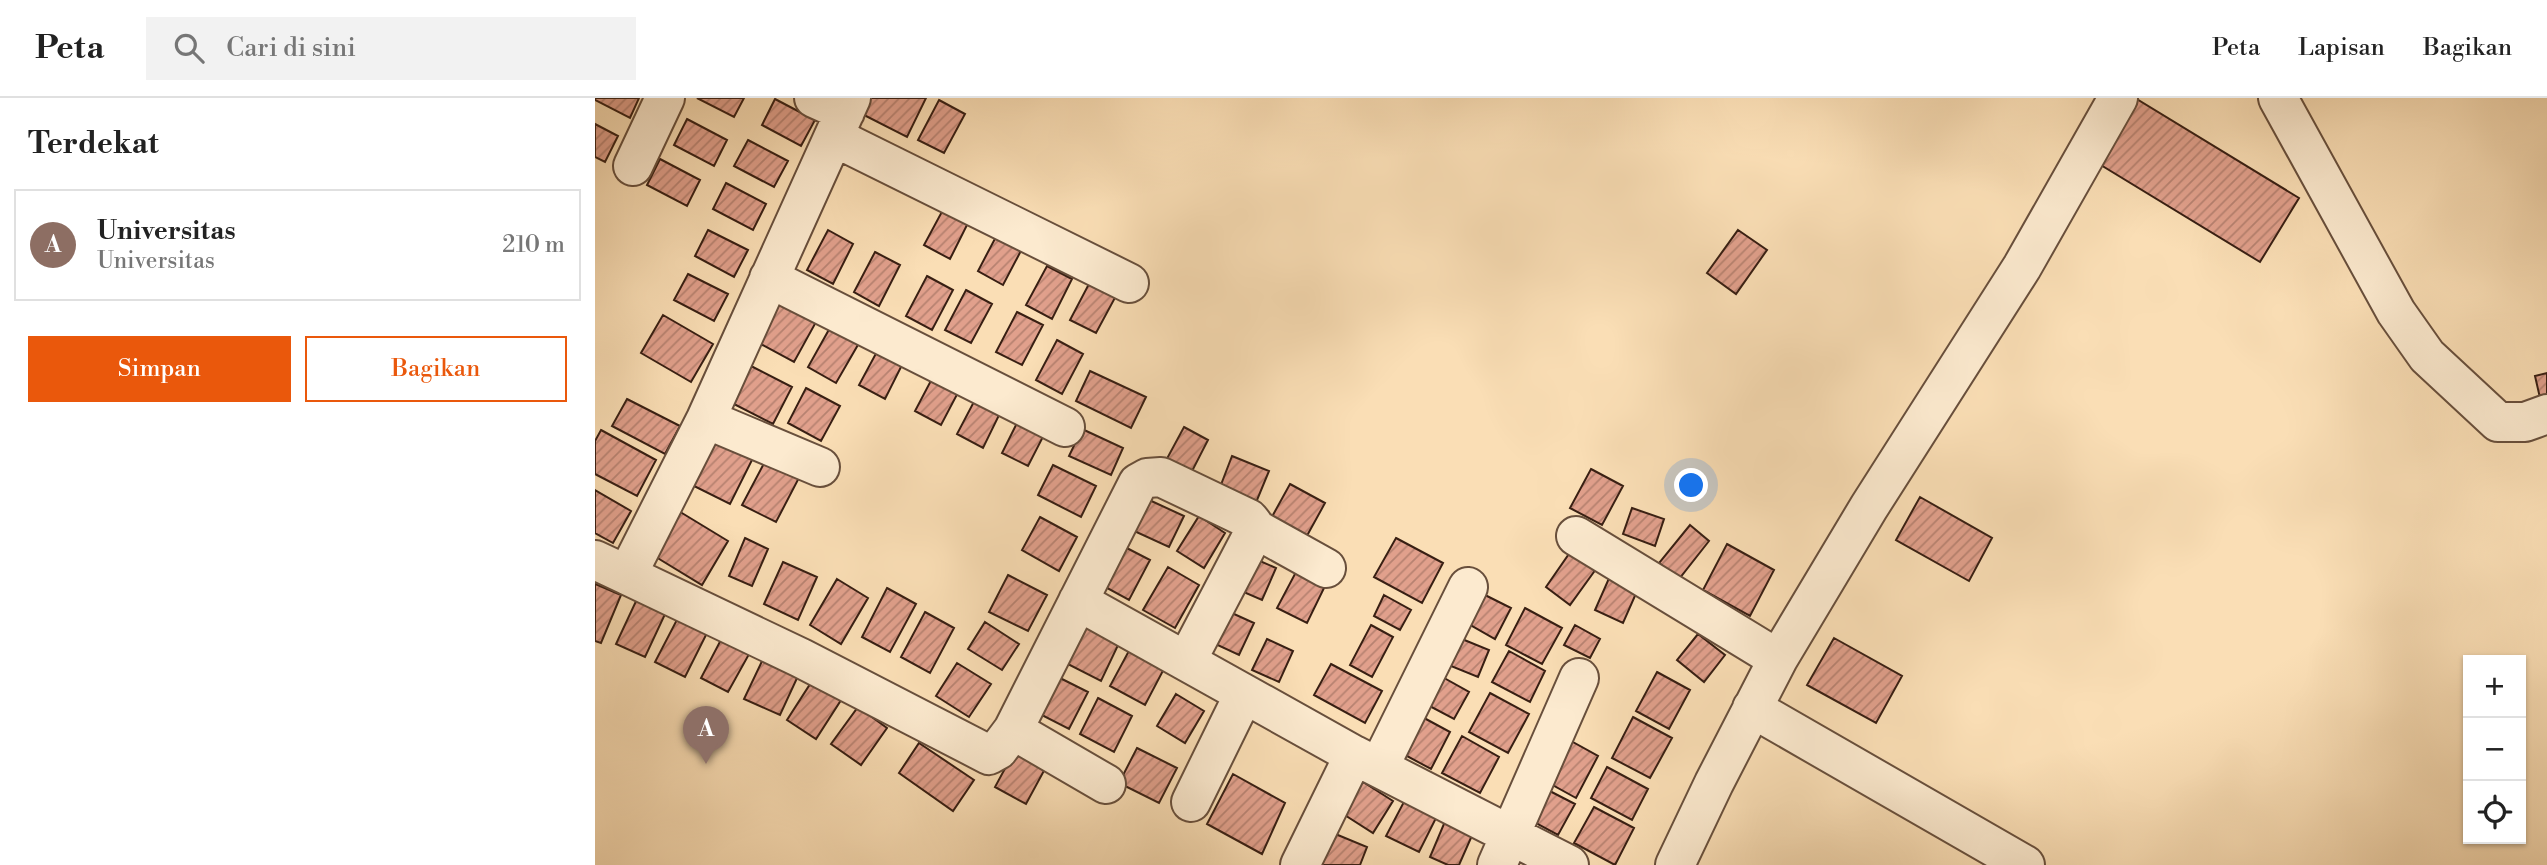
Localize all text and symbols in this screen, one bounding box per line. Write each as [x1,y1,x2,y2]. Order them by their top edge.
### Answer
search box [146,17,636,80]
text: Peta [35,28,104,69]
icon: search [170,29,208,67]
text: Cari di sini [226,32,356,64]
text: Peta [2212,33,2260,63]
text: Lapisan [2298,33,2385,63]
text: Bagikan [2423,33,2512,63]
text: Terdekat [28,125,159,163]
text: Universitas [97,215,236,247]
text: A [45,231,61,259]
text: 210 m [502,231,565,259]
text: Universitas [97,247,215,275]
button: Simpan [28,336,291,402]
button: Bagikan [305,336,567,402]
your location [1674,468,1708,502]
map controls [2463,655,2526,844]
button: + [2463,655,2526,718]
pin: A [683,706,729,764]
button: − [2463,718,2526,781]
button: locate [2463,781,2526,844]

